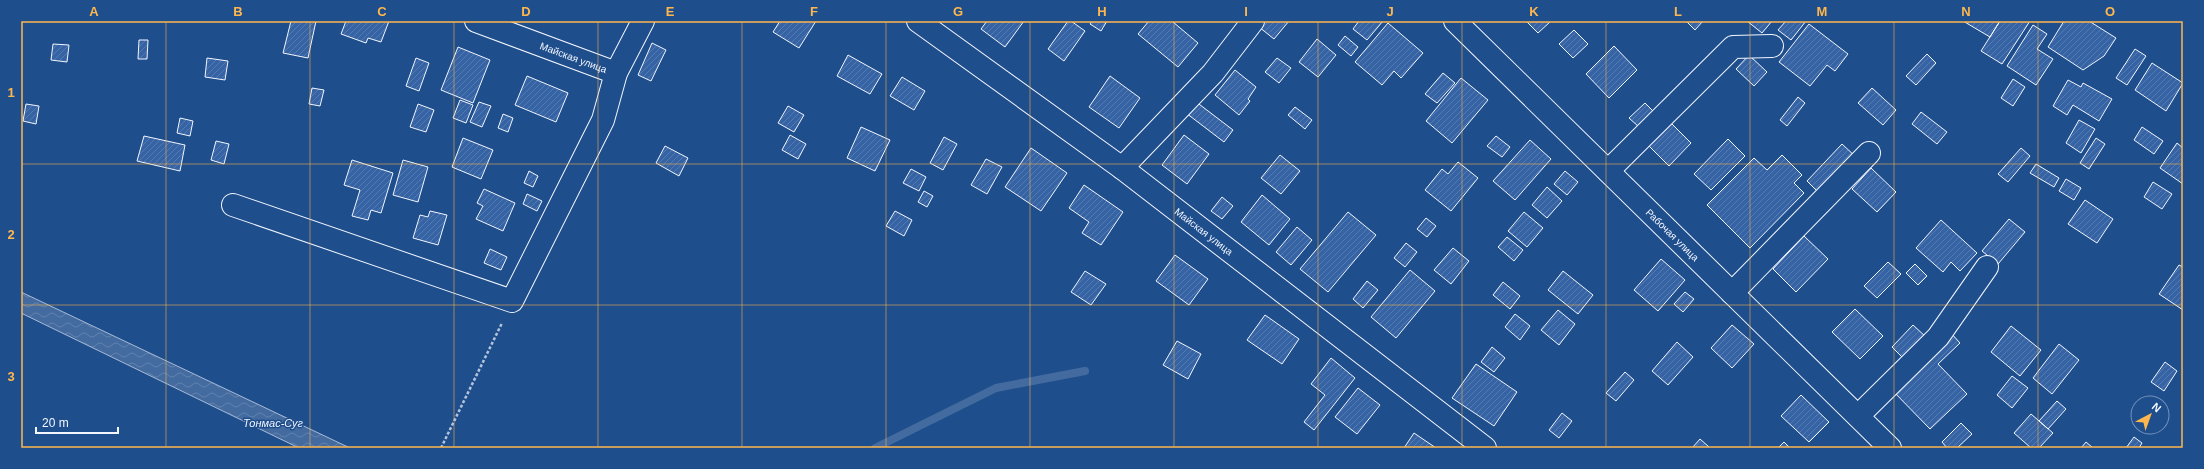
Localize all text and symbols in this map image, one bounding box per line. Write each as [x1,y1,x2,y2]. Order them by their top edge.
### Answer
text: A [89,4,99,19]
text: B [233,4,243,19]
text: C [377,4,387,19]
text: D [521,4,531,19]
text: E [666,4,675,19]
text: F [810,4,818,19]
text: G [953,4,963,19]
text: H [1097,4,1107,19]
text: I [1244,4,1248,19]
text: J [1386,4,1394,19]
text: K [1529,4,1539,19]
text: L [1674,4,1682,19]
text: M [1817,4,1827,19]
text: N [1961,4,1971,19]
text: O [2105,4,2115,19]
street label: Майская улица [539,40,609,75]
text: 1 [7,85,15,100]
street label: Майская улица [1173,205,1236,257]
street label: Рабочая улица [1644,206,1702,263]
text: 2 [7,227,15,242]
text: 3 [7,369,15,384]
north arrow [2130,395,2170,435]
text: N [2150,400,2164,415]
scale bar [36,409,118,435]
text: 20 m [42,416,69,430]
water label: Тонмас-Суг [243,417,304,429]

